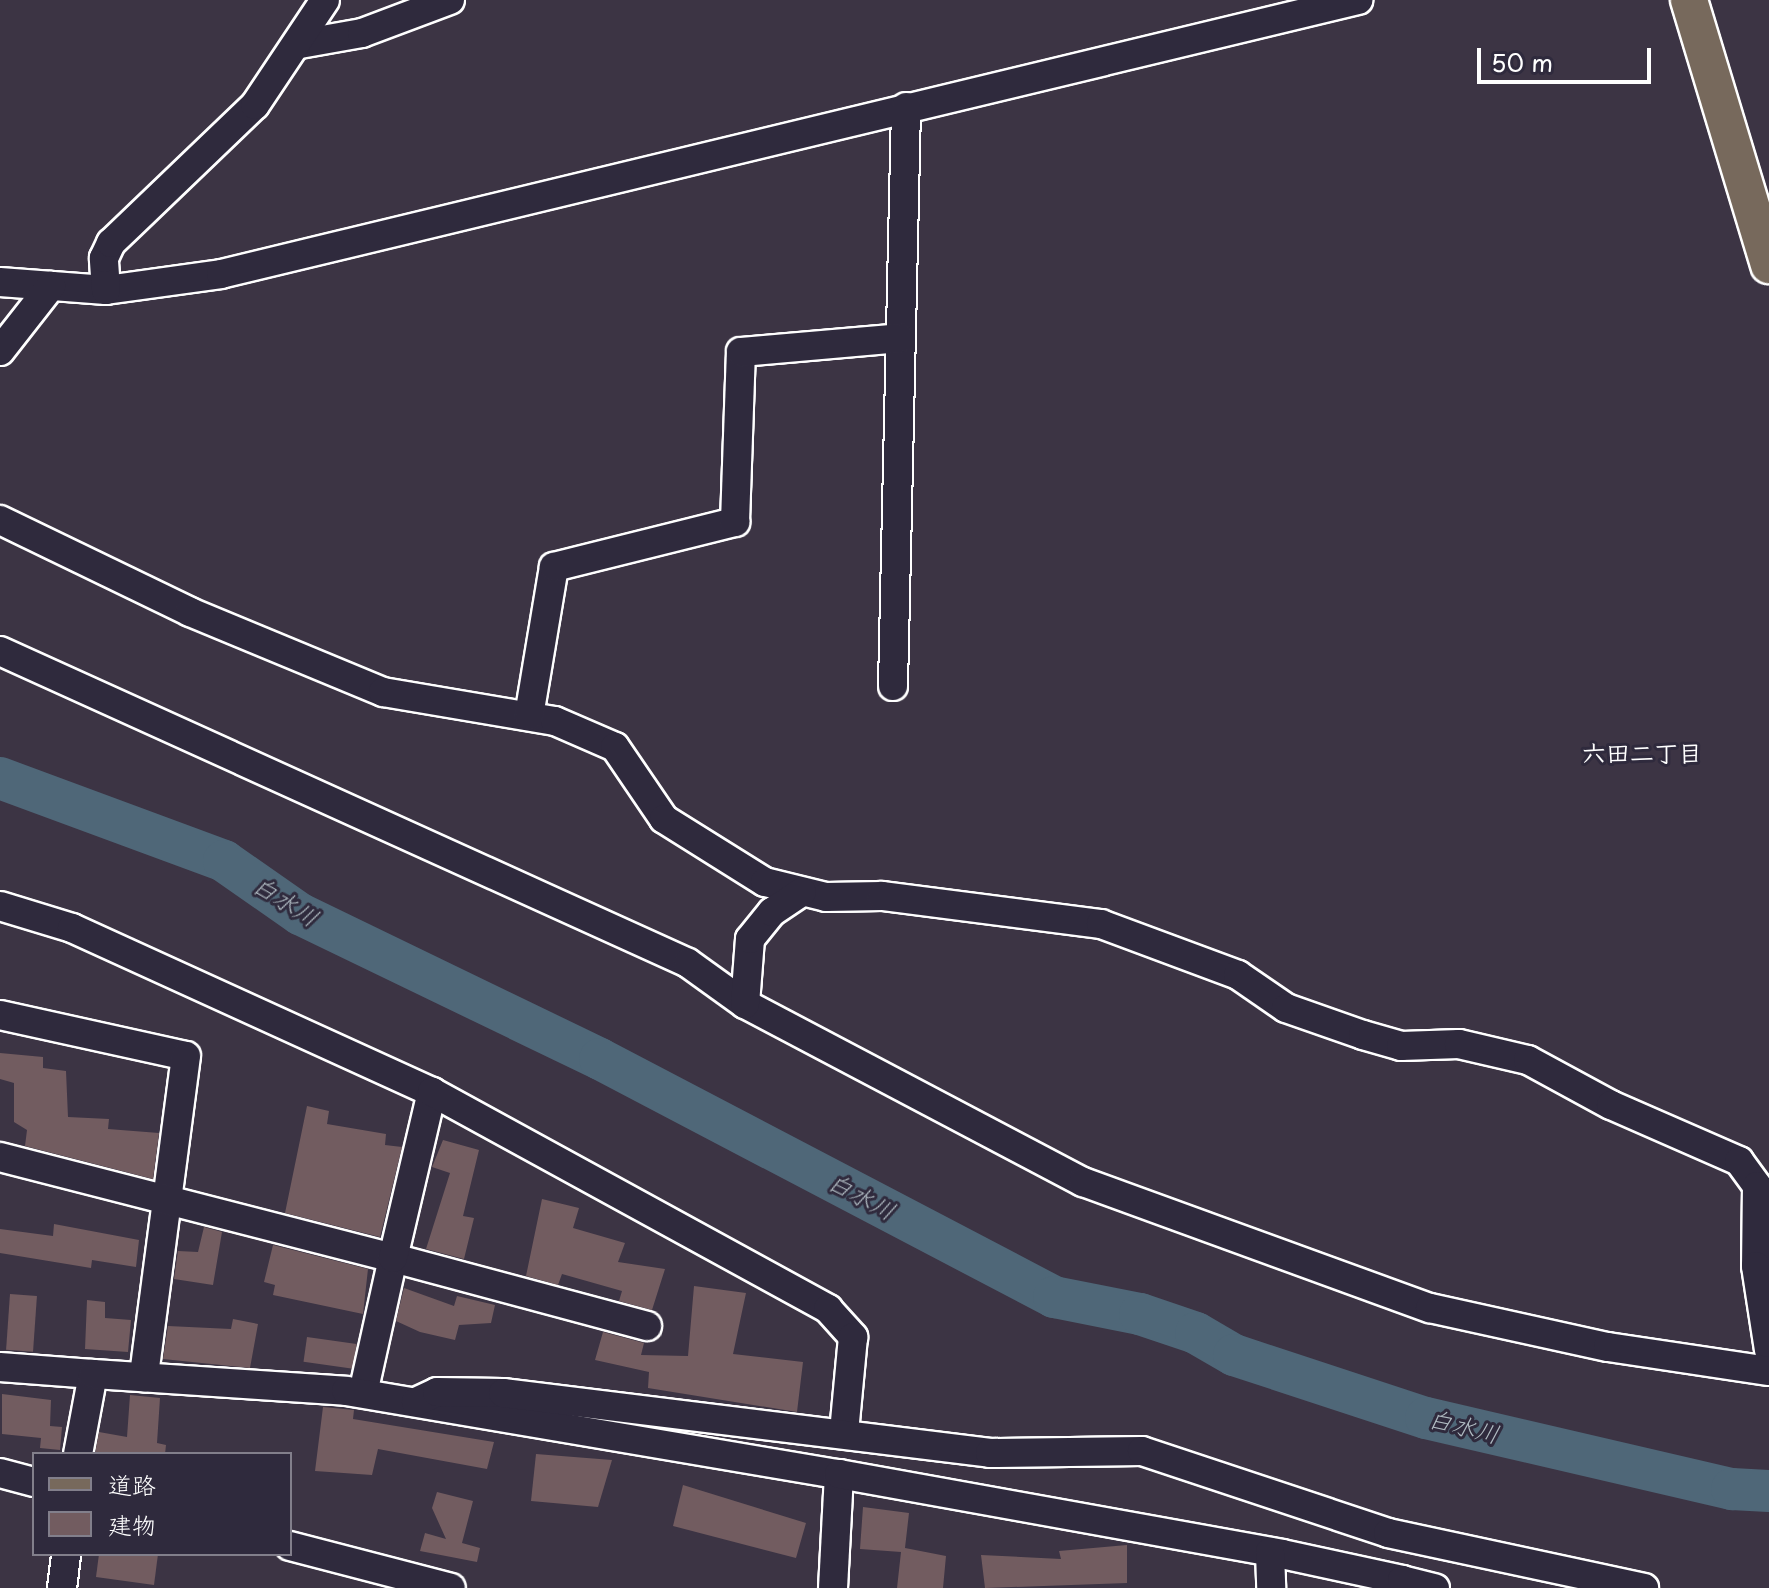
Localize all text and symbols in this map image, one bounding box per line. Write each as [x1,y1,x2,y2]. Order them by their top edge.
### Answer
scale bar [1481,32,1655,82]
text: 50 m [1491,44,1553,80]
district label: 六田二丁目 [1582,739,1702,767]
water label: 白水川 [248,870,324,932]
water label: 白水川 [823,1166,901,1226]
water label: 白水川 [1426,1403,1502,1449]
legend [32,1452,292,1556]
text: 道路 [108,1466,156,1502]
text: 建物 [108,1506,156,1542]

